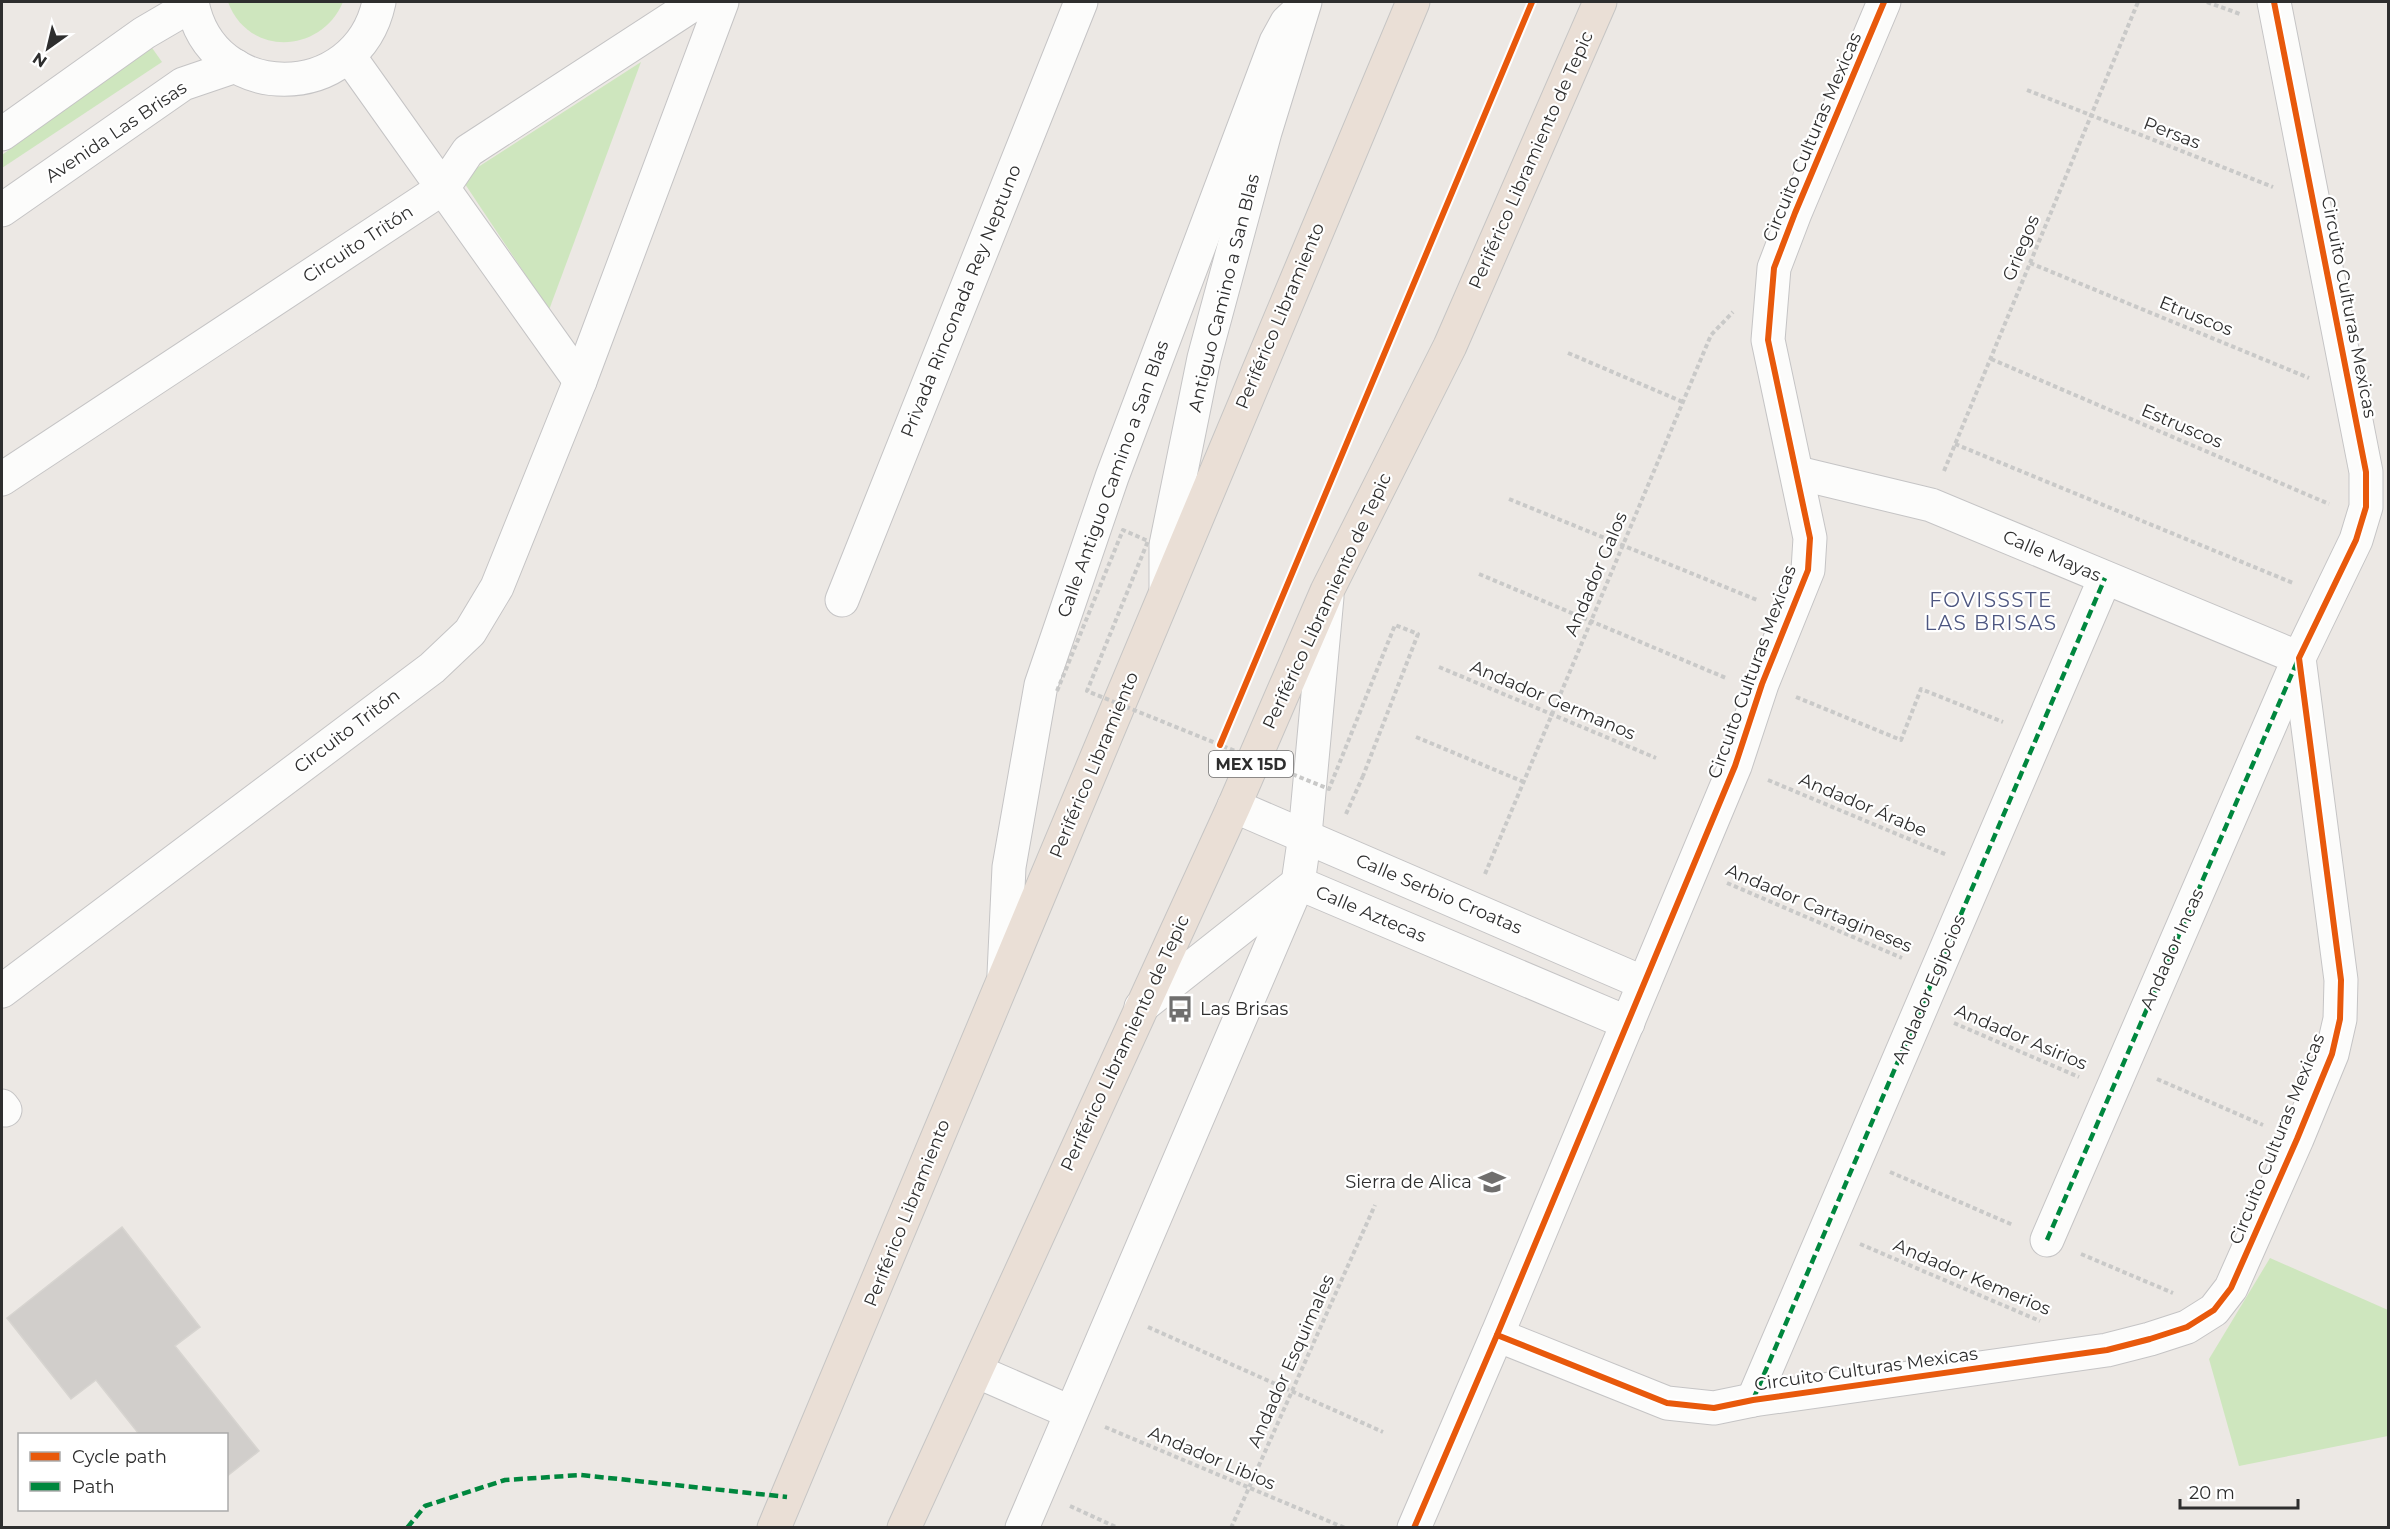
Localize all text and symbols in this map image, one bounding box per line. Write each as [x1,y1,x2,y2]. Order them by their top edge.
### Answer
north arrow [18,18,78,78]
street label: Periférico Libramiento de Tepic [1464,28,1598,292]
street label: Circuito Culturas Mexicas [1758,29,1866,245]
text: N [29,49,51,72]
street label: Avenida Las Brisas [41,76,191,187]
street label: Persas [2141,112,2204,154]
street label: Privada Rinconada Rey Neptuno [896,161,1026,441]
street label: Antiguo Camino a San Blas [1184,171,1264,414]
street label: Circuito Culturas Mexicas [2317,194,2381,420]
street label: Circuito Tritón [299,200,417,288]
street label: Griegos [1998,212,2044,284]
street label: Periférico Libramiento [1231,220,1329,412]
street label: Etruscos [2156,291,2236,341]
street label: Calle Antiguo Camino a San Blas [1053,337,1174,621]
street label: Estruscos [2138,399,2226,453]
street label: Periférico Libramiento de Tepic [1258,469,1396,733]
street label: Andador Galos [1560,508,1632,639]
street label: Calle Mayas [1999,525,2105,587]
street label: Circuito Culturas Mexicas [1703,562,1801,782]
district label: FOVISSSTE LAS BRISAS [1924,588,2058,635]
street label: Andador Germanos [1467,655,1639,745]
street label: Periférico Libramiento [1045,669,1143,861]
street label: Circuito Tritón [290,684,404,778]
road number: MEX 15D [1209,751,1293,777]
street label: Andador Árabe [1796,768,1930,842]
street label: Calle Serbio Croatas [1353,849,1526,939]
street label: Andador Cartagineses [1723,859,1916,957]
street label: Calle Aztecas [1312,881,1430,947]
street label: Andador Incas [2135,885,2209,1013]
street label: Periférico Libramiento de Tepic [1056,911,1194,1175]
street label: Andador Egipcios [1888,911,1970,1067]
bus stop icon: Las Brisas [1165,994,1195,1024]
place label: Las Brisas [1200,998,1289,1020]
street label: Andador Asirios [1951,999,2091,1075]
street label: Circuito Culturas Mexicas [2225,1030,2330,1248]
street label: Periférico Libramiento [859,1116,955,1310]
school or university icon: Sierra de Alica [1477,1167,1507,1197]
place label: Sierra de Alica [1345,1171,1472,1193]
street label: Andador Kemerios [1890,1234,2054,1320]
street label: Andador Esquimales [1243,1271,1339,1451]
street label: Circuito Culturas Mexicas [1753,1342,1979,1396]
street label: Andador Libios [1145,1421,1279,1495]
legend [18,1433,228,1511]
text: Cycle path [72,1446,167,1468]
scale bar [2180,1472,2298,1510]
text: Path [72,1476,115,1498]
text: 20 m [2189,1482,2235,1504]

